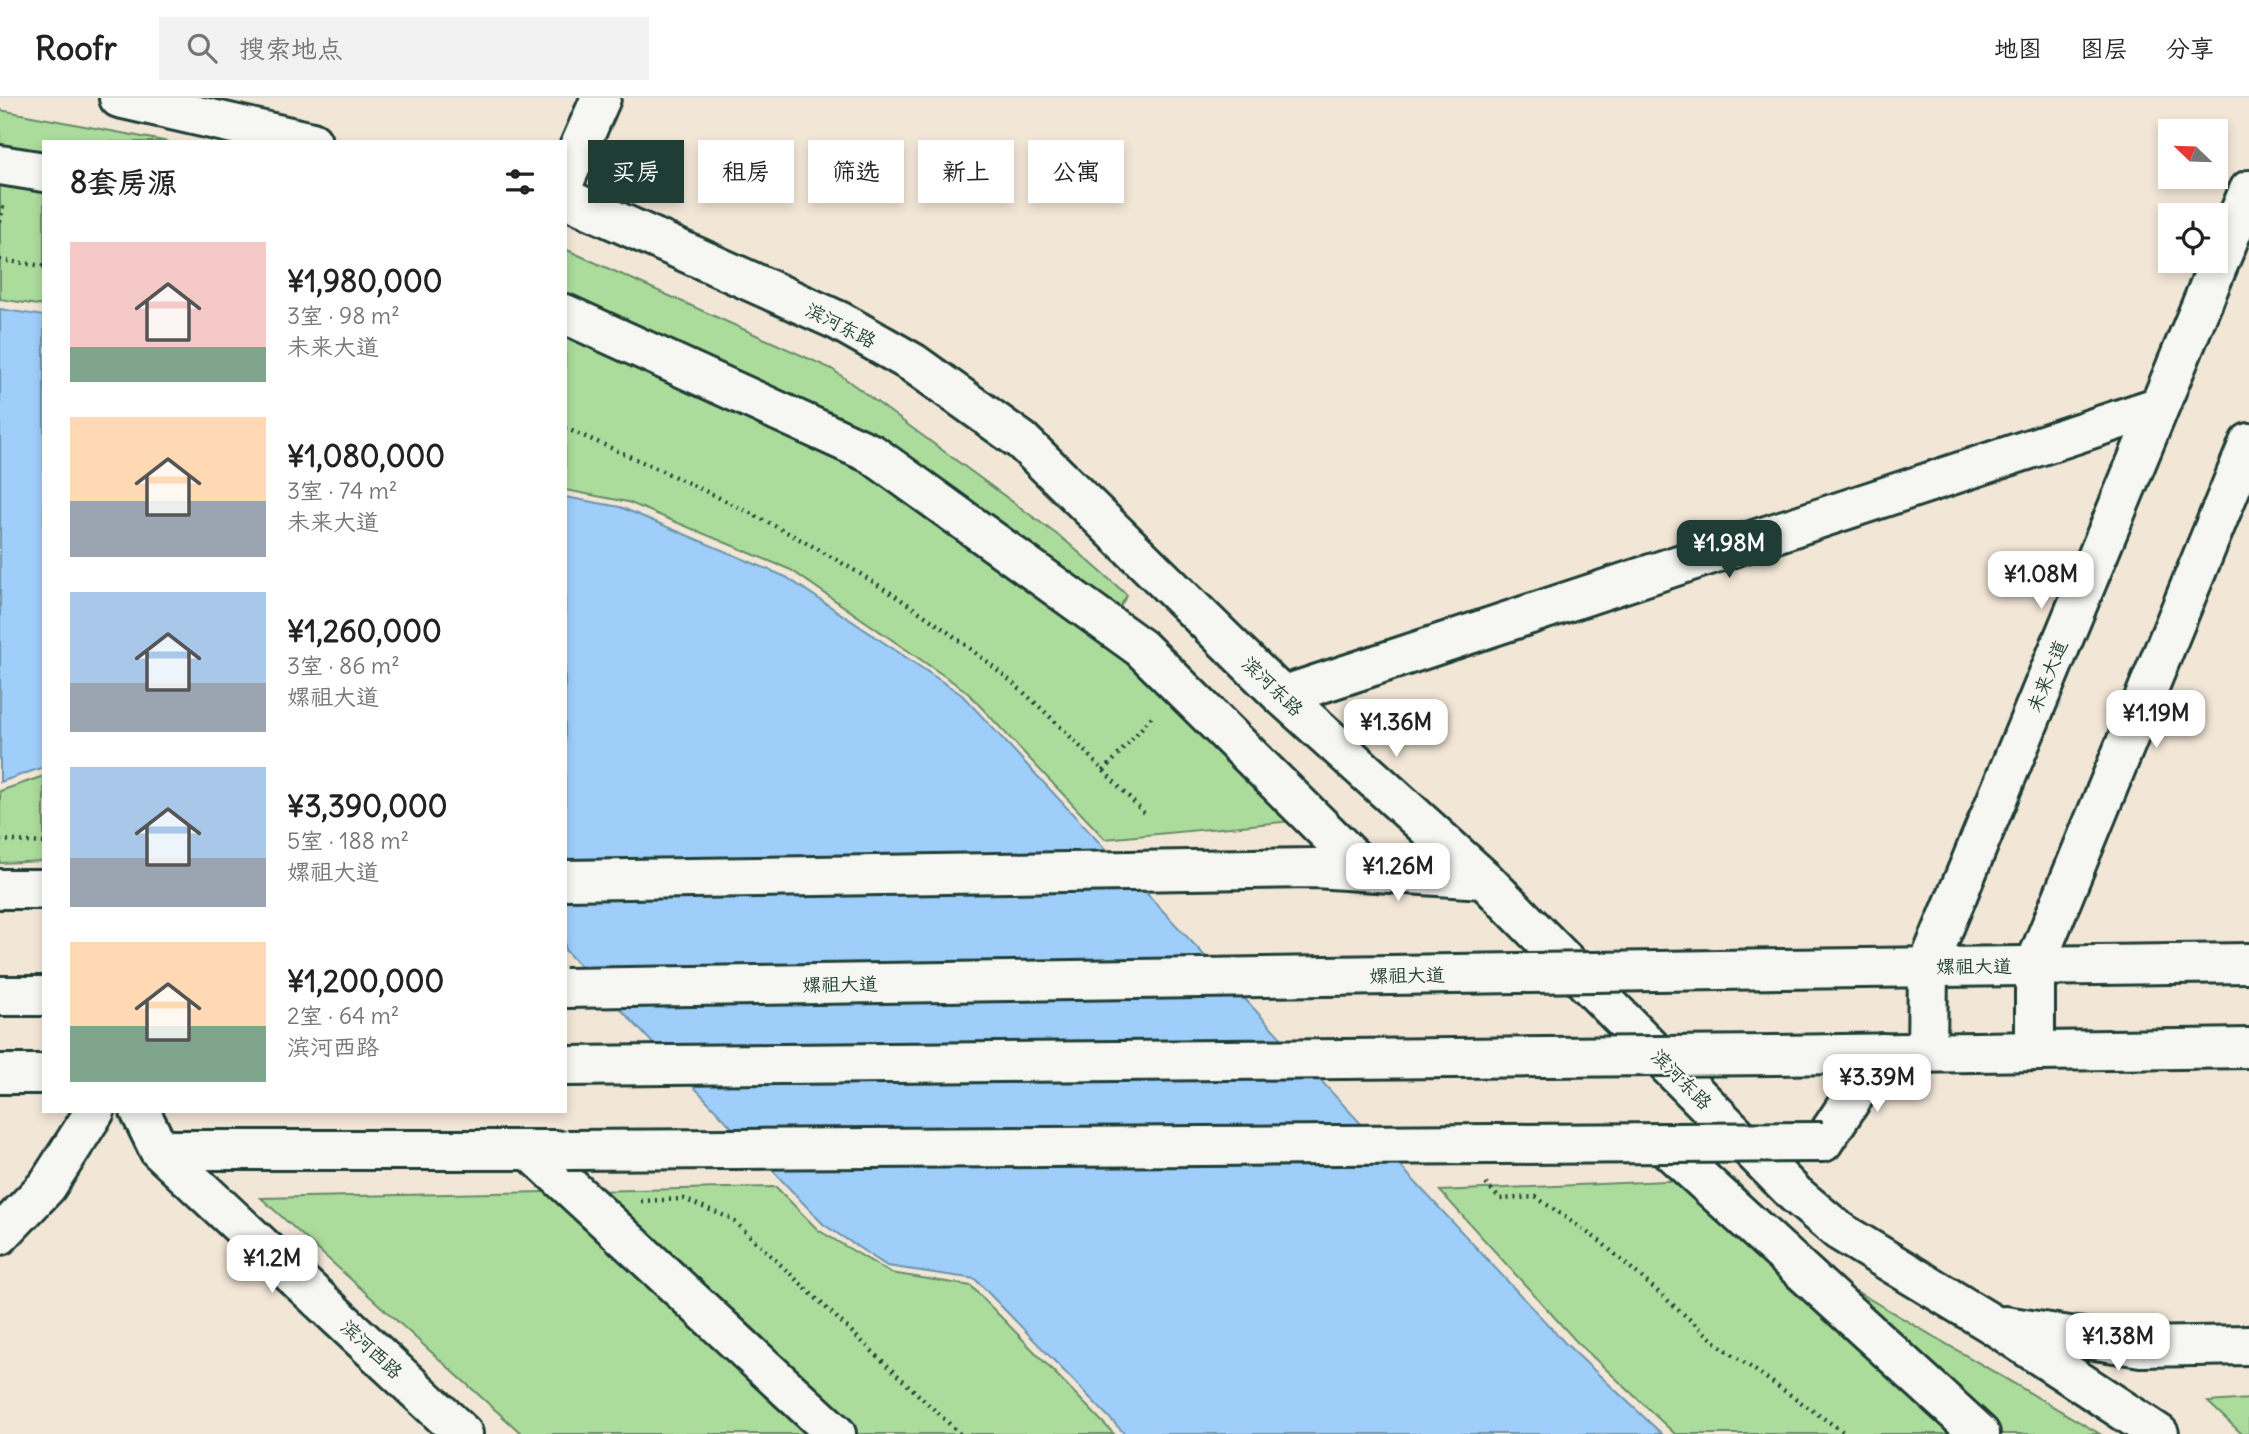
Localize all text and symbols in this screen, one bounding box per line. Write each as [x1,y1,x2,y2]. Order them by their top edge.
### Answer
search box [159,17,649,80]
text: Roofr [35,27,117,69]
icon: search [183,29,221,67]
text: 搜索地点 [239,32,343,65]
text: 地图 [1994,33,2042,63]
text: 图层 [2080,33,2128,63]
text: 分享 [2166,33,2214,63]
north arrow [2158,119,2228,189]
map controls [2158,119,2228,273]
chip: 买房 [588,140,684,203]
chip: 租房 [698,140,794,203]
chip: 筛选 [808,140,904,203]
chip: 新上 [918,140,1014,203]
chip: 公寓 [1028,140,1124,203]
text: 8套房源 [70,163,177,201]
icon: filters [501,163,539,201]
button: locate [2158,203,2228,273]
text: ¥1,980,000 [287,262,443,300]
icon: home [126,270,210,354]
street label: 滨河东路 [802,297,880,353]
text: 3室 · 98 m² [287,301,400,330]
text: 未来大道 [287,332,379,361]
text: ¥1,080,000 [287,437,445,475]
icon: home [126,445,210,529]
text: 3室 · 74 m² [287,476,397,505]
text: 未来大道 [287,507,379,536]
pin: ¥1.98M [1672,520,1786,580]
text: ¥1.98M [1693,528,1765,557]
pin: ¥1.08M [1984,552,2098,611]
text: ¥1.08M [2004,559,2078,588]
text: ¥1,260,000 [287,612,442,650]
icon: home [126,620,210,704]
street label: 未来大道 [2022,636,2072,716]
text: 3室 · 86 m² [287,651,400,680]
street label: 滨河东路 [1237,651,1309,721]
text: 嫘祖大道 [287,682,379,711]
pin: ¥1.19M [2099,690,2213,750]
text: ¥1.19M [2122,698,2190,727]
pin: ¥1.36M [1339,700,1453,759]
text: ¥1.36M [1360,707,1432,736]
text: ¥3,390,000 [287,787,447,825]
icon: home [126,795,210,879]
text: 5室 · 188 m² [287,826,409,855]
pin: ¥1.26M [1341,844,1455,903]
text: ¥1.26M [1362,851,1434,880]
text: 嫘祖大道 [287,857,379,886]
street label: 嫘祖大道 [1936,954,2012,978]
text: ¥1,200,000 [287,962,444,1000]
street label: 嫘祖大道 [1369,962,1445,988]
icon: home [126,970,210,1054]
street label: 嫘祖大道 [802,971,878,997]
text: 2室 · 64 m² [287,1001,399,1030]
text: 滨河西路 [287,1032,379,1061]
street label: 滨河东路 [1647,1044,1717,1114]
pin: ¥3.39M [1820,1054,1934,1114]
text: ¥3.39M [1839,1062,1915,1091]
pin: ¥1.2M [223,1236,321,1295]
text: ¥1.2M [243,1243,301,1272]
street label: 滨河西路 [336,1314,408,1384]
pin: ¥1.38M [2061,1314,2175,1373]
text: ¥1.38M [2082,1321,2154,1350]

